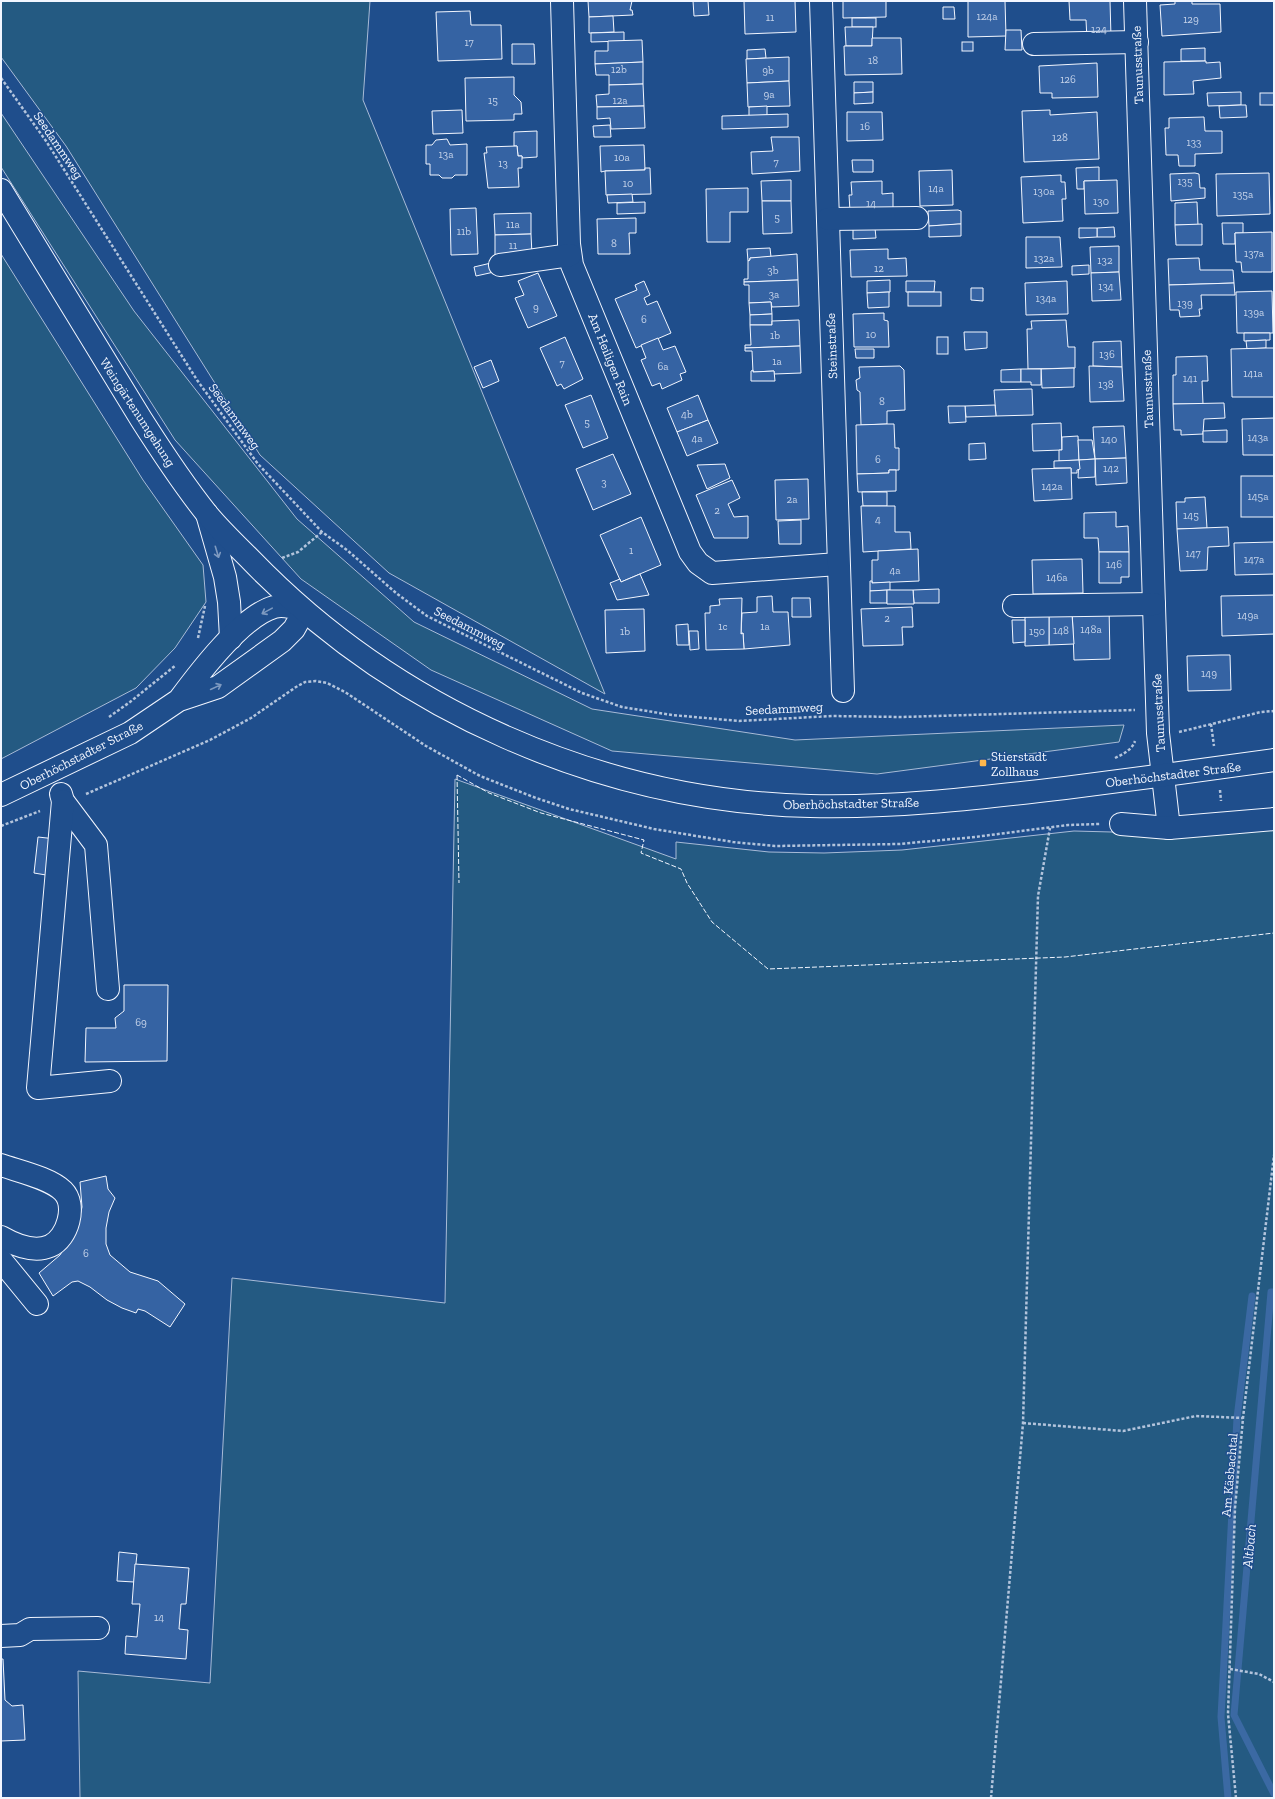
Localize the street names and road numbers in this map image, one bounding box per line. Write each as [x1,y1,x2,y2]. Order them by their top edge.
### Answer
street label: Taunusstraße [1129,25,1146,104]
street label: Seedammweg [31,109,87,182]
street label: Am Heiligen Rain [585,311,636,408]
street label: Steinstraße [823,313,840,379]
street label: Taunusstraße [1139,349,1156,428]
street label: Weingärtenumgehung [97,355,178,470]
street label: Seedammweg [206,380,264,452]
street label: Seedammweg [432,603,508,652]
street label: Taunusstraße [1149,673,1168,753]
street label: Seedammweg [745,699,823,718]
street label: Oberhöchstadter Straße [17,718,145,793]
street label: Oberhöchstadter Straße [1105,759,1242,790]
street label: Oberhöchstadter Straße [783,795,919,812]
street label: Am Käsbachtal [1218,1432,1241,1518]

